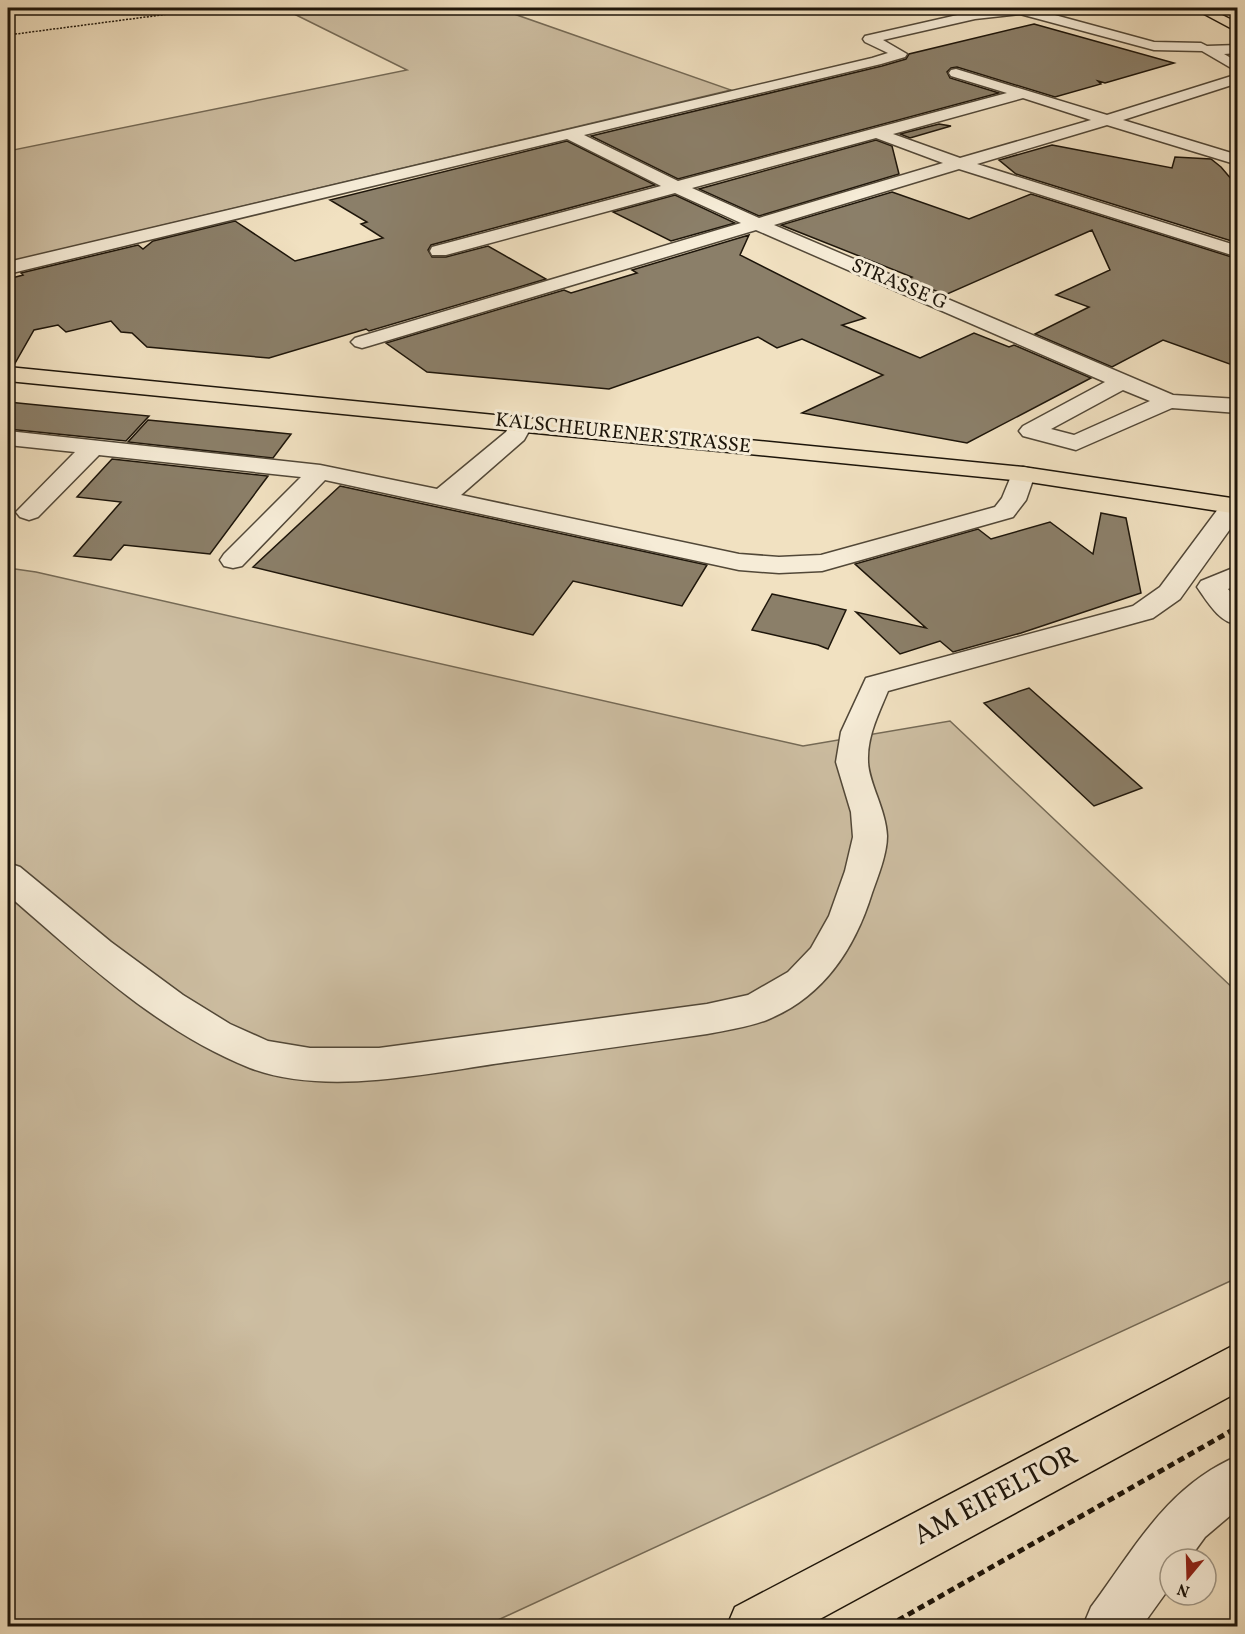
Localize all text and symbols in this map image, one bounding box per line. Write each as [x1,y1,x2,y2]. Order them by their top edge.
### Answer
street label: STRASSE G [847,252,951,318]
street label: KALSCHEURENER STRASSE [494,407,752,461]
street label: AM EIFELTOR [907,1436,1085,1556]
north arrow [1158,1547,1218,1607]
text: N [1174,1577,1193,1602]

